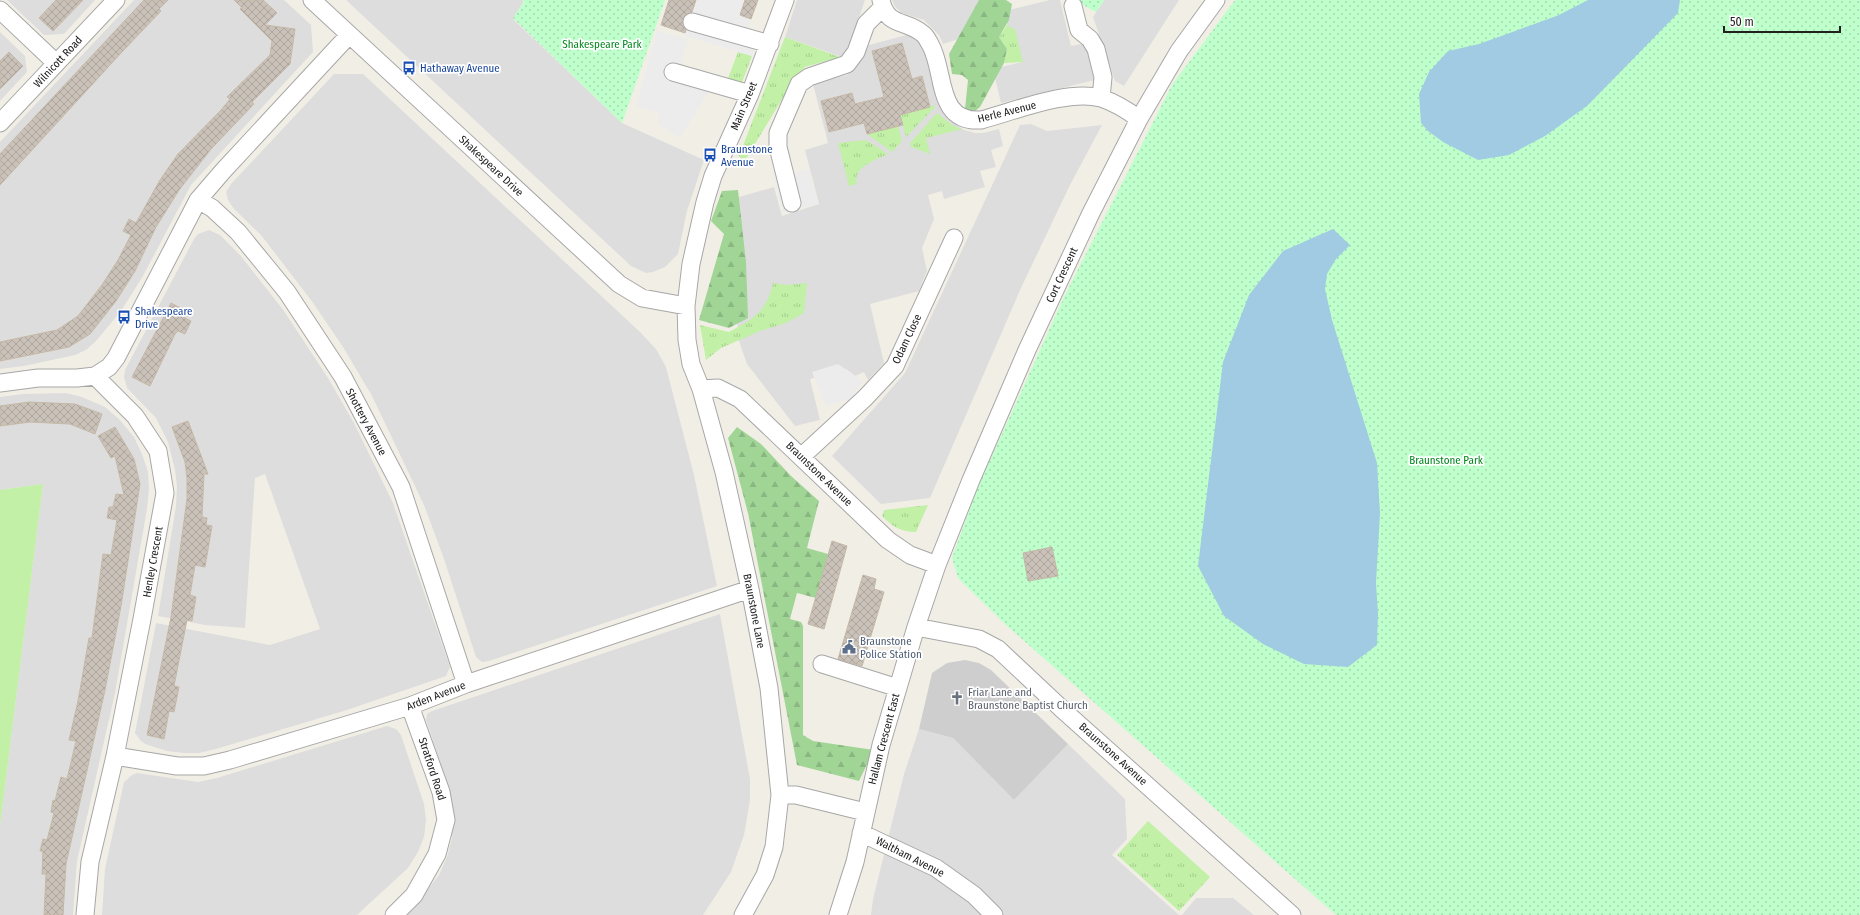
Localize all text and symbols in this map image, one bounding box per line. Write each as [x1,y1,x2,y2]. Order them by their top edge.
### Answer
scale bar [1724,8,1840,34]
text: 50 m [1730,15,1754,29]
street label: Wilnicott Road [31,34,85,90]
park label: Shakespeare Park [562,38,643,51]
bus stop icon: Hathaway Avenue [401,60,417,76]
place label: Hathaway Avenue [420,62,500,75]
street label: Main Street [728,79,760,132]
street label: Herle Avenue [976,98,1038,126]
street label: Shakespeare Drive [456,133,526,199]
place label: Braunstone Avenue [721,143,773,169]
bus stop icon: Braunstone Avenue [702,147,718,163]
street label: Cort Crescent [1044,245,1081,305]
place label: Shakespeare Drive [135,305,192,331]
bus stop icon: Shakespeare Drive [116,309,132,325]
street label: Odam Close [890,312,924,366]
street label: Shottery Avenue [343,386,389,458]
street label: Braunstone Avenue [783,439,855,509]
park label: Braunstone Park [1409,454,1484,467]
street label: Henley Crescent [140,525,166,599]
street label: Braunstone Lane [740,573,768,649]
place label: Braunstone Police Station [860,635,922,661]
public building icon: Braunstone Police Station [841,639,857,655]
street label: Arden Avenue [405,679,467,713]
place label: Friar Lane and Braunstone Baptist Church [968,686,1088,712]
church icon: Friar Lane and Braunstone Baptist Church [949,690,965,706]
street label: Hallam Crescent East [866,692,903,786]
street label: Braunstone Avenue [1076,720,1150,788]
street label: Stratford Road [416,736,448,802]
street label: Waltham Avenue [874,834,946,880]

